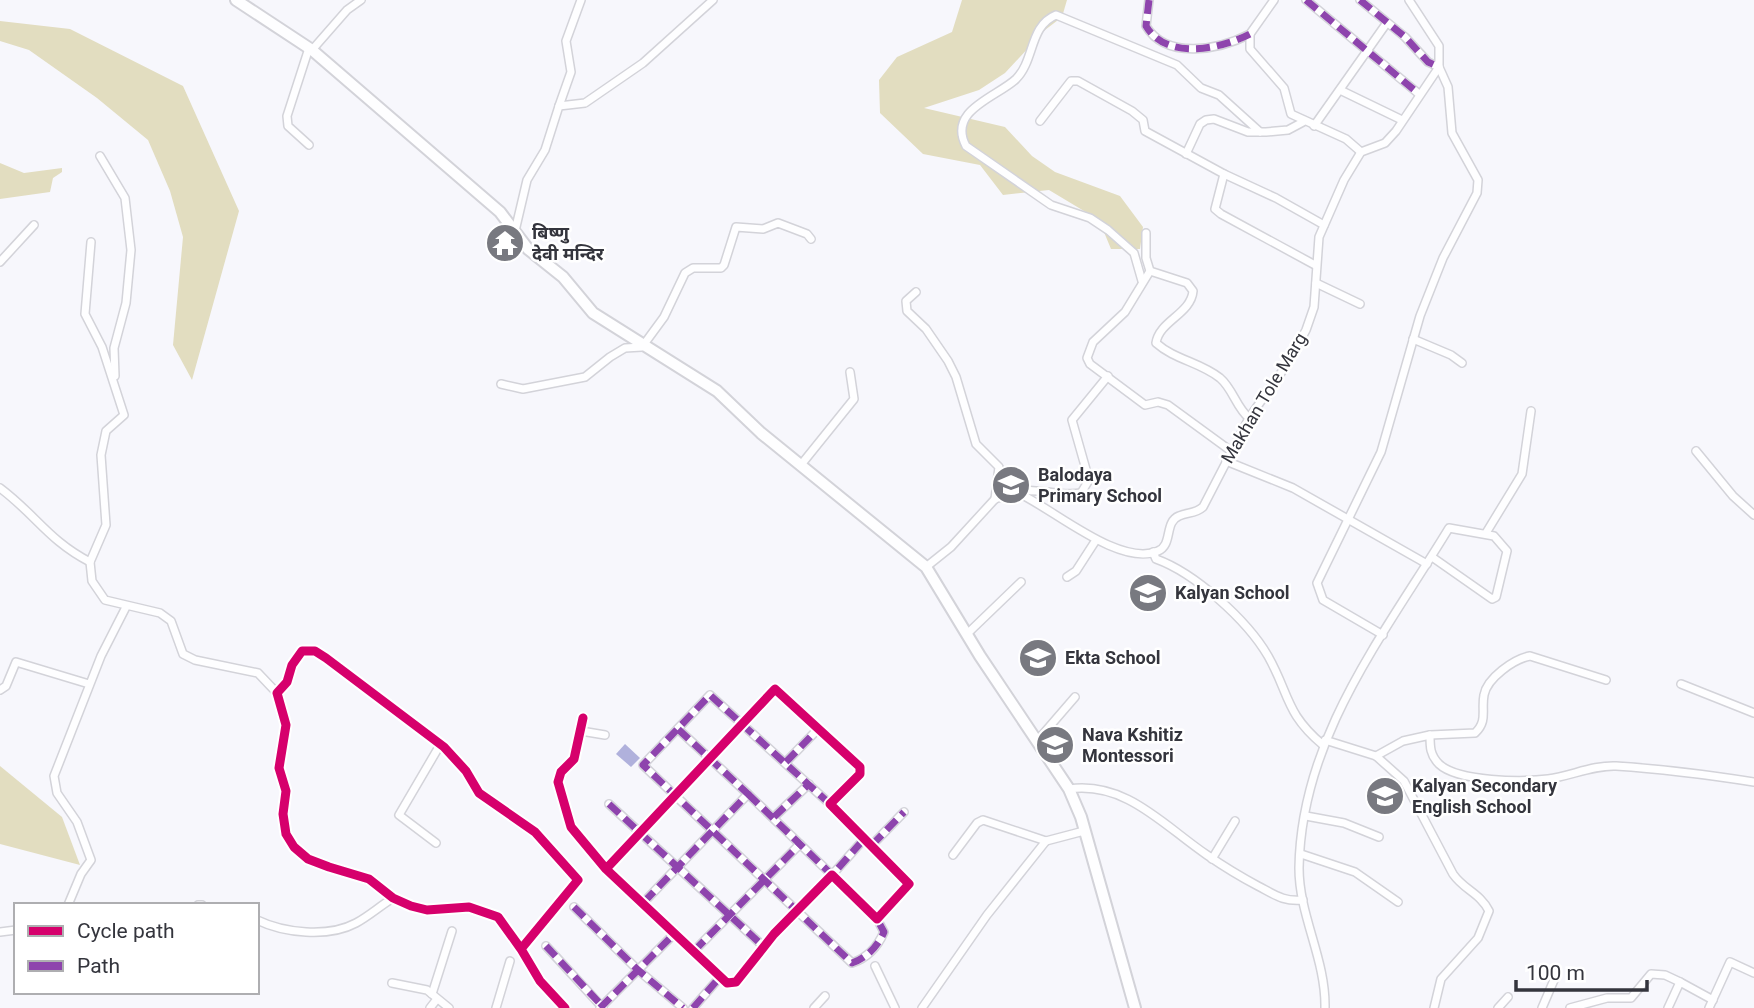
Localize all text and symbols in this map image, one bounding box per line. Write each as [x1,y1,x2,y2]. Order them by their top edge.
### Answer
temple icon: बिष्णु देवी मन्दिर [484,222,526,264]
place label: बिष्णु देवी मन्दिर [532,222,605,264]
street label: Makhan Tole Marg [1216,329,1311,467]
school or university icon: Balodaya Primary School [990,464,1032,506]
place label: Balodaya Primary School [1038,464,1162,506]
school or university icon: Kalyan School [1127,572,1169,614]
place label: Kalyan School [1175,582,1290,603]
school or university icon: Ekta School [1017,637,1059,679]
place label: Ekta School [1065,647,1161,668]
school or university icon: Nava Kshitiz Montessori [1034,724,1076,766]
place label: Nava Kshitiz Montessori [1082,724,1183,766]
school or university icon: Kalyan Secondary English School [1364,775,1406,817]
place label: Kalyan Secondary English School [1412,775,1558,817]
legend [14,903,259,994]
text: Cycle path [77,919,175,943]
scale bar [1516,948,1647,992]
text: Path [77,954,120,978]
text: 100 m [1526,961,1585,985]

